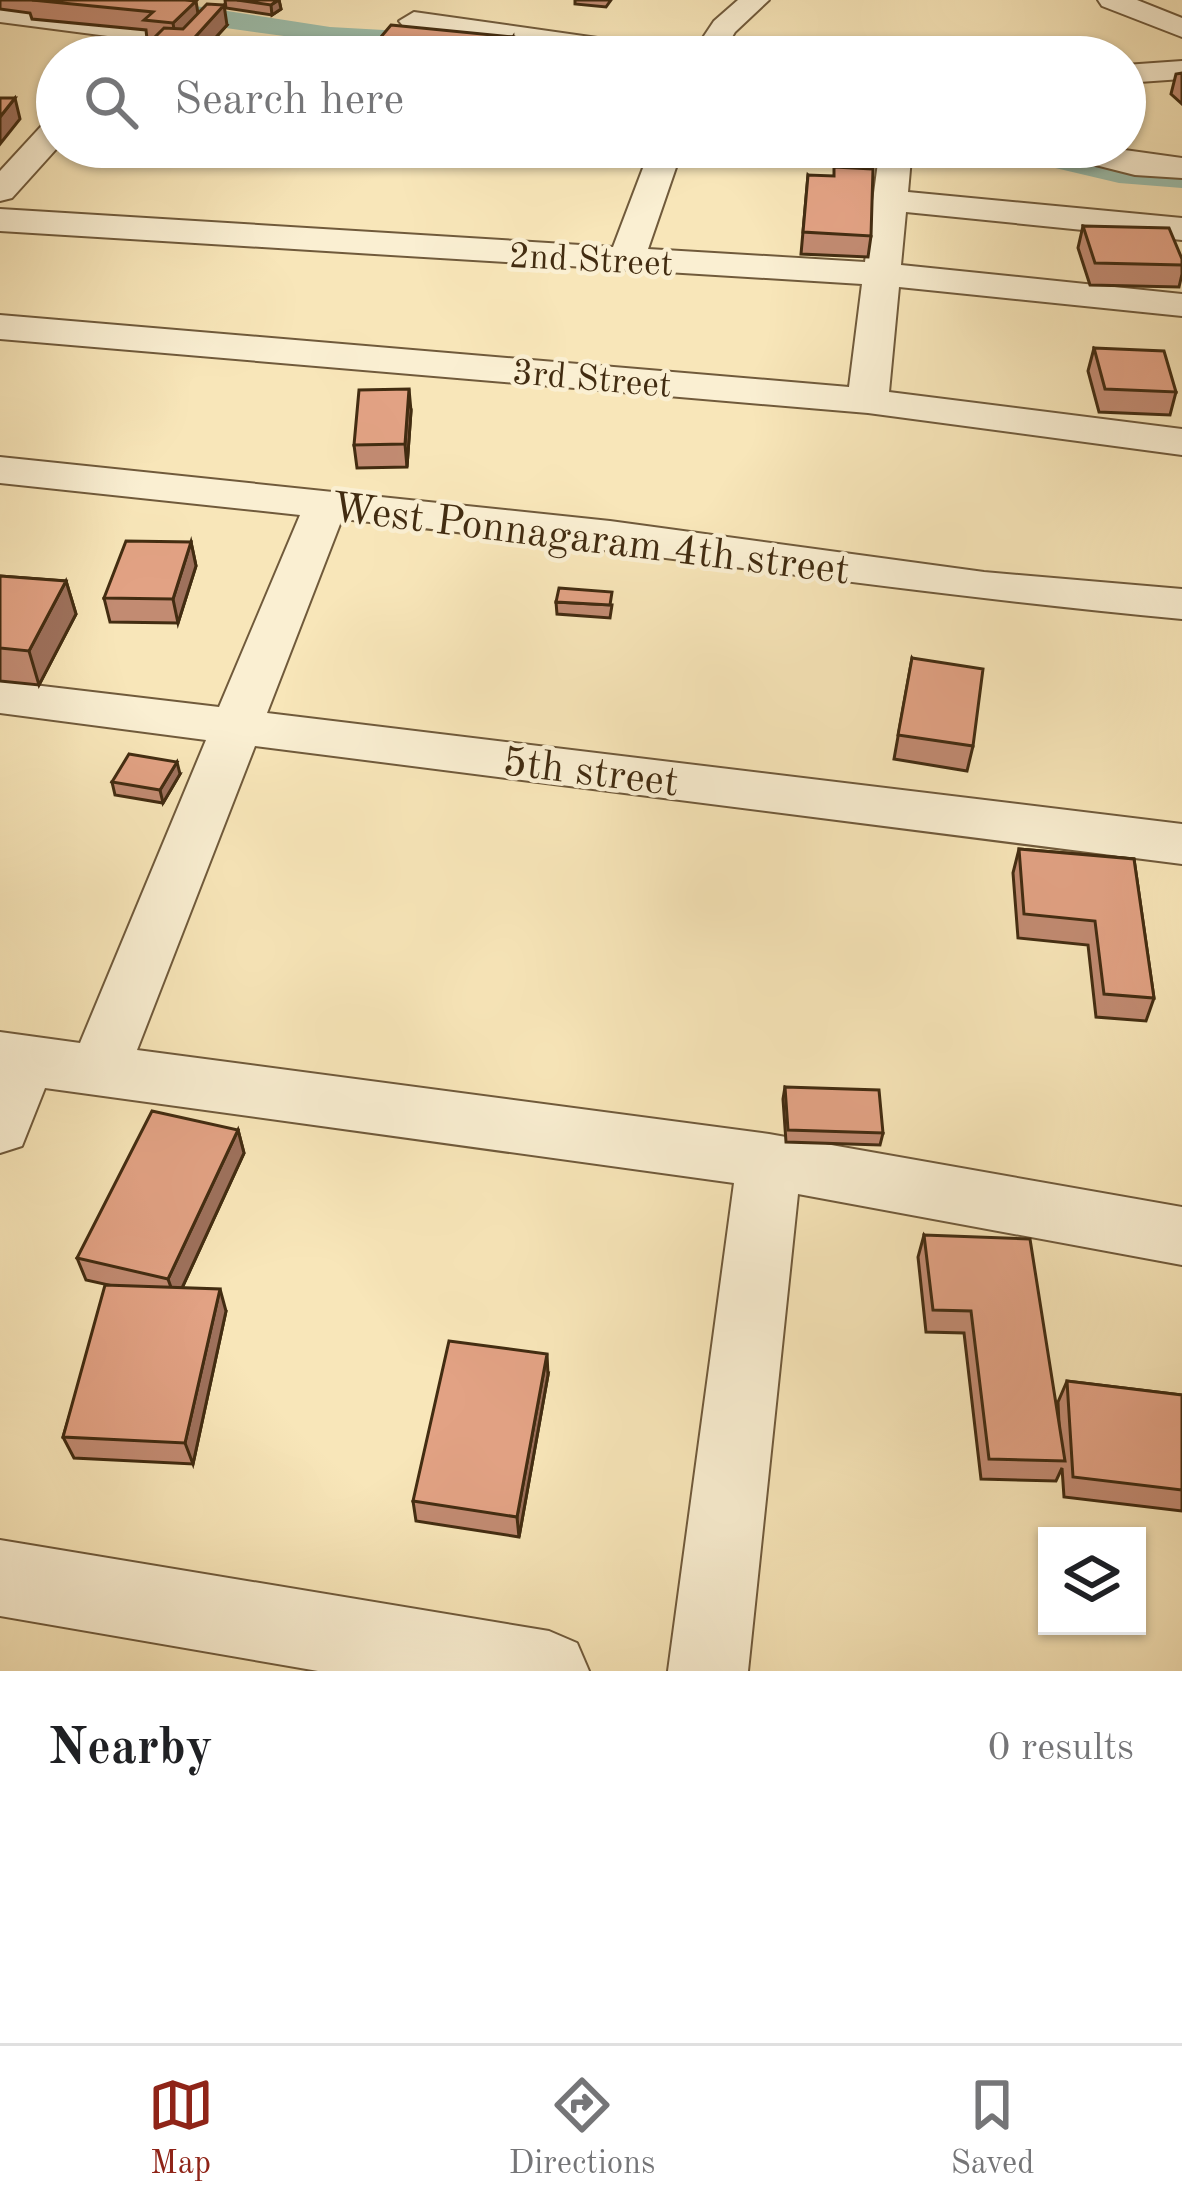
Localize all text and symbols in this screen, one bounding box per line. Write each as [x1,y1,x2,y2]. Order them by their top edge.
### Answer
search box [36,36,1146,168]
icon: search [78,69,144,135]
text: Search here [174,79,404,124]
street label: 2nd Street [508,240,674,284]
street label: 3rd Street [510,356,673,406]
street label: West Ponnagaram 4th street [329,488,852,594]
street label: 5th street [500,742,681,806]
map controls [1038,1527,1146,1635]
button: layers [1038,1527,1146,1635]
text: Nearby [48,1724,213,1775]
text: 0 results [988,1729,1134,1768]
tab: Map [148,2072,214,2185]
tab: Directions [509,2072,655,2185]
tab: Saved [950,2072,1034,2185]

